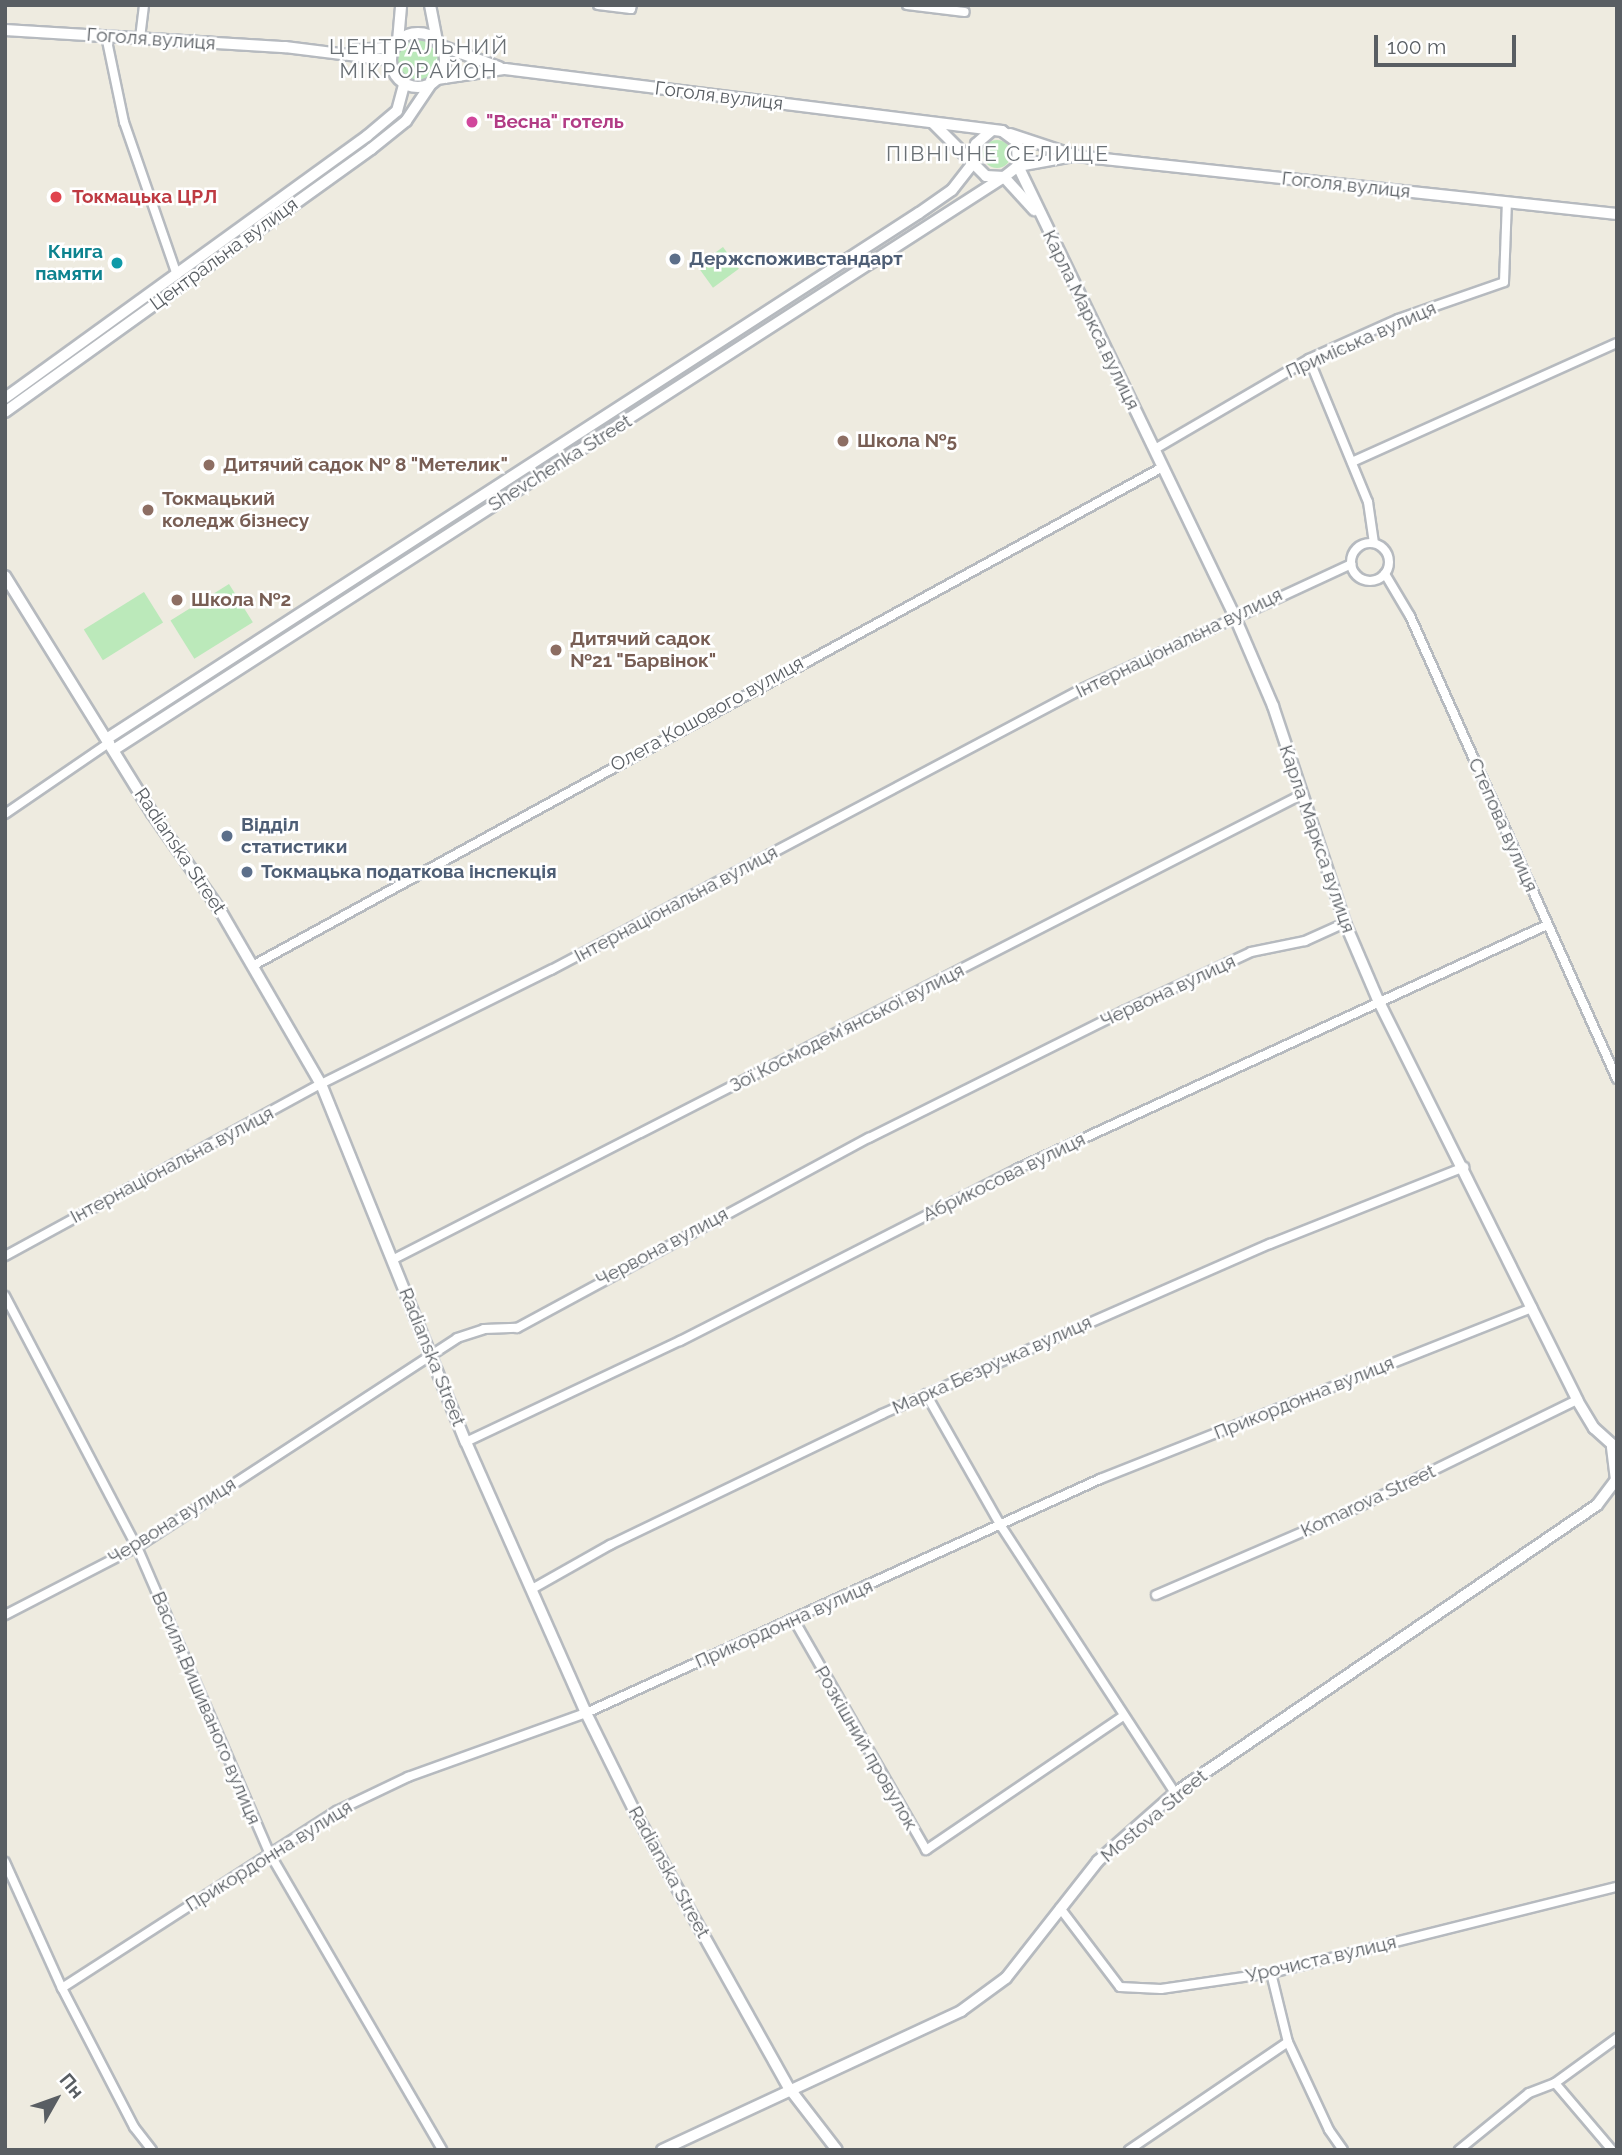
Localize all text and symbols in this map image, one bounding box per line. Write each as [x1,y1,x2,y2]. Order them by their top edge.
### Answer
scale bar [1377,21,1519,65]
street label: Гоголя вулиця [86,23,216,55]
district label: ЦЕНТРАЛЬНИЙ МІКРОРАЙОН [330,34,508,84]
text: 100 m [1387,34,1446,59]
street label: Гоголя вулиця [654,77,784,115]
place label: "Весна" готель [486,111,624,133]
marker: "Весна" готель [464,114,480,130]
district label: ПІВНІЧНЕ СЕЛИЩЕ [888,141,1108,167]
street label: Гоголя вулиця [1281,167,1411,203]
place label: Токмацька ЦРЛ [72,186,217,208]
marker: Токмацька ЦРЛ [46,187,66,207]
street label: Центральна вулиця [146,193,302,315]
street label: Карла Маркса вулиця [1038,226,1144,414]
place label: Книга памяти [35,241,103,285]
place label: Держспоживстандарт [689,248,903,270]
marker: Держспоживстандарт [667,251,683,267]
marker: Книга памяти [109,255,125,271]
street label: Приміська вулиця [1282,297,1440,383]
street label: Shevchenka Street [484,410,636,516]
place label: Школа №5 [857,430,957,452]
marker: Школа №5 [835,433,851,449]
place label: Дитячий садок № 8 "Метелик" [223,454,508,476]
marker: Дитячий садок № 8 "Метелик" [201,457,217,473]
place label: Токмацький коледж бізнесу [162,488,309,532]
marker: Токмацький коледж бізнесу [140,502,156,518]
street label: Інтернаціональна вулиця [1072,583,1286,703]
place label: Школа №2 [191,589,291,611]
marker: Школа №2 [169,592,185,608]
place label: Дитячий садок №21 "Барвінок" [570,628,717,672]
marker: Дитячий садок №21 "Барвінок" [548,642,564,658]
street label: Олега Кошового вулиця [607,651,807,777]
street label: Карла Маркса вулиця [1274,742,1360,936]
street label: Степова вулиця [1463,755,1543,895]
street label: Radianska Street [129,784,231,918]
place label: Відділ статистики [241,814,347,858]
marker: Відділ статистики [219,828,235,844]
street label: Інтернаціональна вулиця [571,841,781,967]
place label: Токмацька податкова інспекція [261,861,557,883]
marker: Токмацька податкова інспекція [239,864,255,880]
street label: Червона вулиця [1097,950,1239,1032]
street label: Зої Космодем’янської вулиця [726,959,968,1097]
street label: Інтернаціональна вулиця [67,1102,277,1228]
street label: Абрикосова вулиця [919,1128,1089,1226]
street label: Червона вулиця [592,1203,732,1291]
street label: Radianska Street [394,1285,470,1429]
street label: Марка Безручка вулиця [889,1311,1095,1419]
street label: Прикордонна вулиця [1211,1351,1397,1445]
street label: Komarova Street [1297,1460,1439,1542]
street label: Червона вулиця [104,1473,240,1569]
street label: Прикордонна вулиця [692,1575,876,1673]
street label: Василя Вишиваного вулиця [147,1588,265,1828]
street label: Розкішний провулок [810,1662,922,1834]
street label: Mostova Street [1096,1765,1212,1867]
street label: Прикордонна вулиця [182,1795,356,1917]
street label: Radianska Street [623,1802,715,1942]
street label: Урочиста вулиця [1243,1931,1399,1987]
north arrow [21,2064,91,2134]
text: Пн [56,2069,89,2102]

